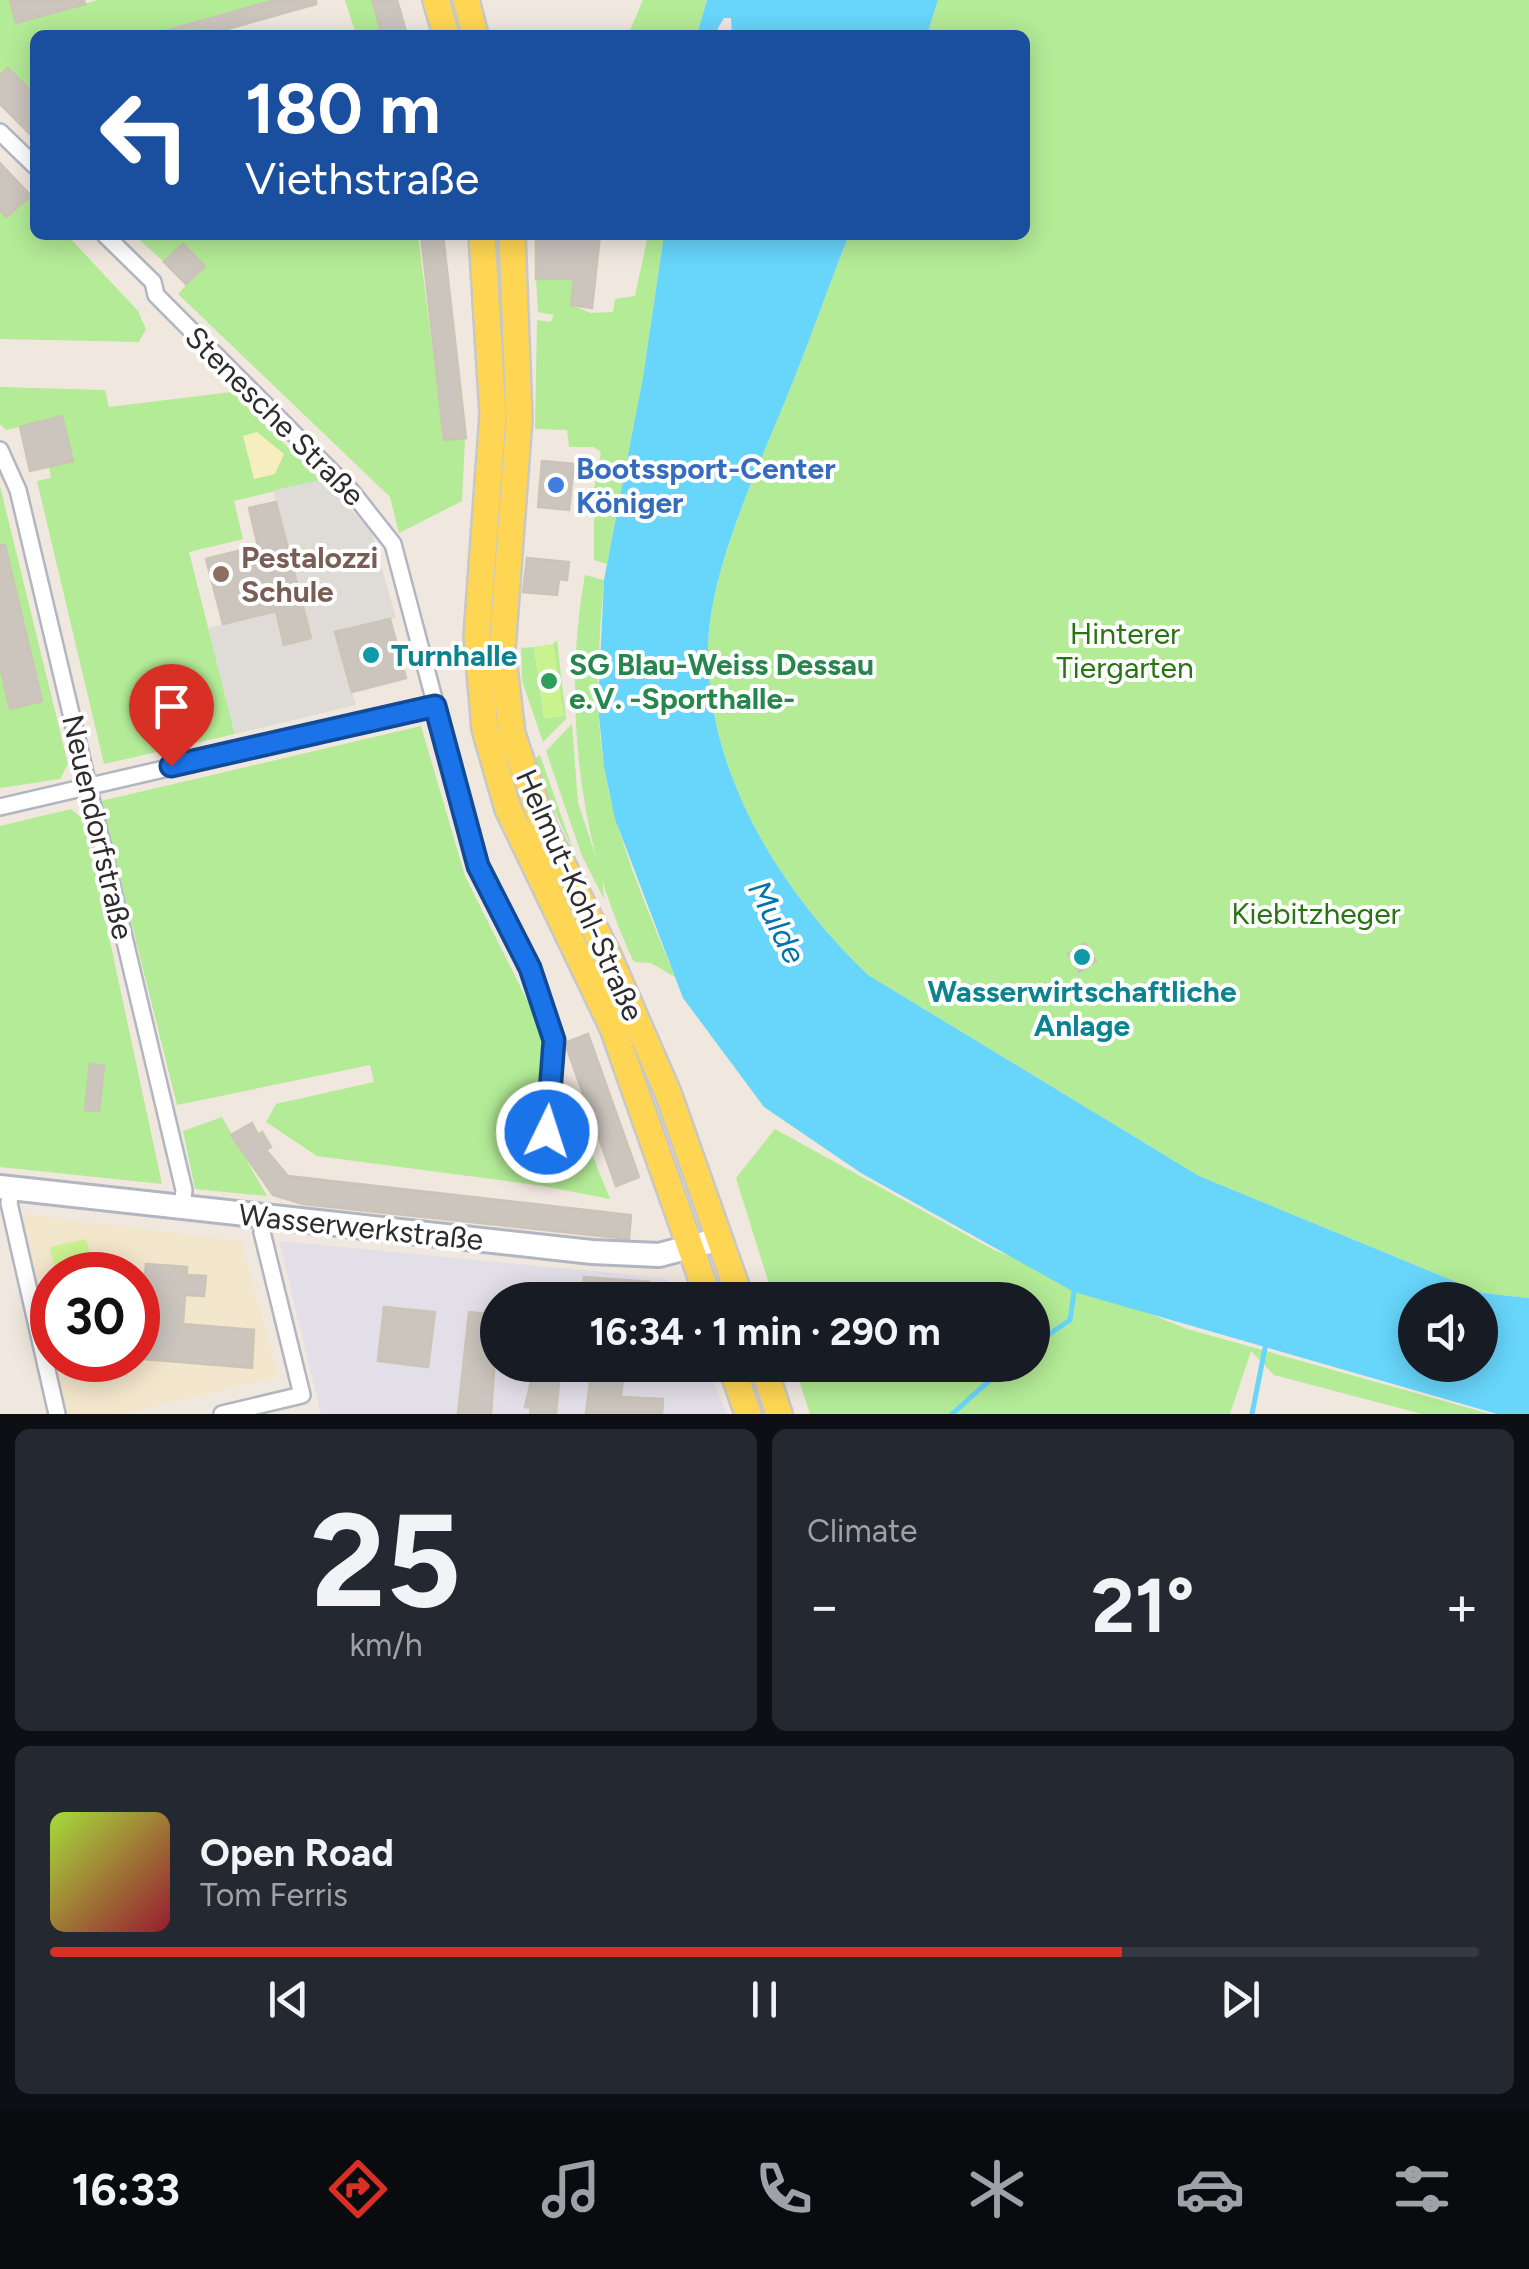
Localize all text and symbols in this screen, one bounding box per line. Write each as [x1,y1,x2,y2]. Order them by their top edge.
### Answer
text: 180 m [245,66,440,151]
icon: left [80,70,210,200]
text: Viethstraße [245,151,479,205]
street label: Stenesche Straße [178,319,372,513]
place label: Bootssport-Center Königer [576,450,836,521]
marker: Bootssport-Center Königer [545,474,567,496]
place label: Pestalozzi Schule [241,539,378,610]
marker: Pestalozzi Schule [210,563,232,585]
park label: Hinterer Tiergarten [1056,615,1194,686]
place label: Turnhalle [391,637,518,674]
marker: Turnhalle [360,644,382,666]
place label: SG Blau-Weiss Dessau e.V. -Sporthalle- [569,646,874,717]
pin [129,664,214,767]
marker: SG Blau-Weiss Dessau e.V. -Sporthalle- [538,670,560,692]
icon: arrive [144,679,199,734]
street label: Neuendorfstraße [54,711,142,943]
street label: Helmut-Kohl-Straße [508,763,652,1027]
water label: Mulde [740,874,814,970]
park label: Kiebitzheger [1231,895,1401,932]
marker: Wasserwirtschaftliche Anlage [1071,946,1093,968]
place label: Wasserwirtschaftliche Anlage [927,973,1237,1044]
position arrow [495,1080,599,1184]
street label: Wasserwerkstraße [237,1196,485,1258]
speed limit sign: 30 [30,1252,160,1382]
map controls [1398,1282,1498,1382]
button: sound [1398,1282,1498,1382]
text: 16:34 · 1 min · 290 m [589,1309,941,1355]
text: 25 [311,1483,461,1639]
text: Climate [807,1512,918,1550]
text: 21° [1091,1561,1195,1651]
text: − [807,1573,841,1639]
text: + [1445,1573,1479,1639]
text: km/h [349,1626,423,1664]
text: Open Road [200,1830,394,1876]
text: Tom Ferris [200,1876,348,1914]
icon: previous [261,1972,316,2027]
icon: pause [737,1972,792,2027]
icon: next [1213,1972,1268,2027]
icon: directions [323,2154,393,2224]
icon: music [536,2154,606,2224]
icon: phone [749,2154,819,2224]
icon: climate [962,2154,1032,2224]
icon: car [1175,2154,1245,2224]
icon: filters [1387,2154,1457,2224]
text: 16:33 [71,2162,180,2216]

